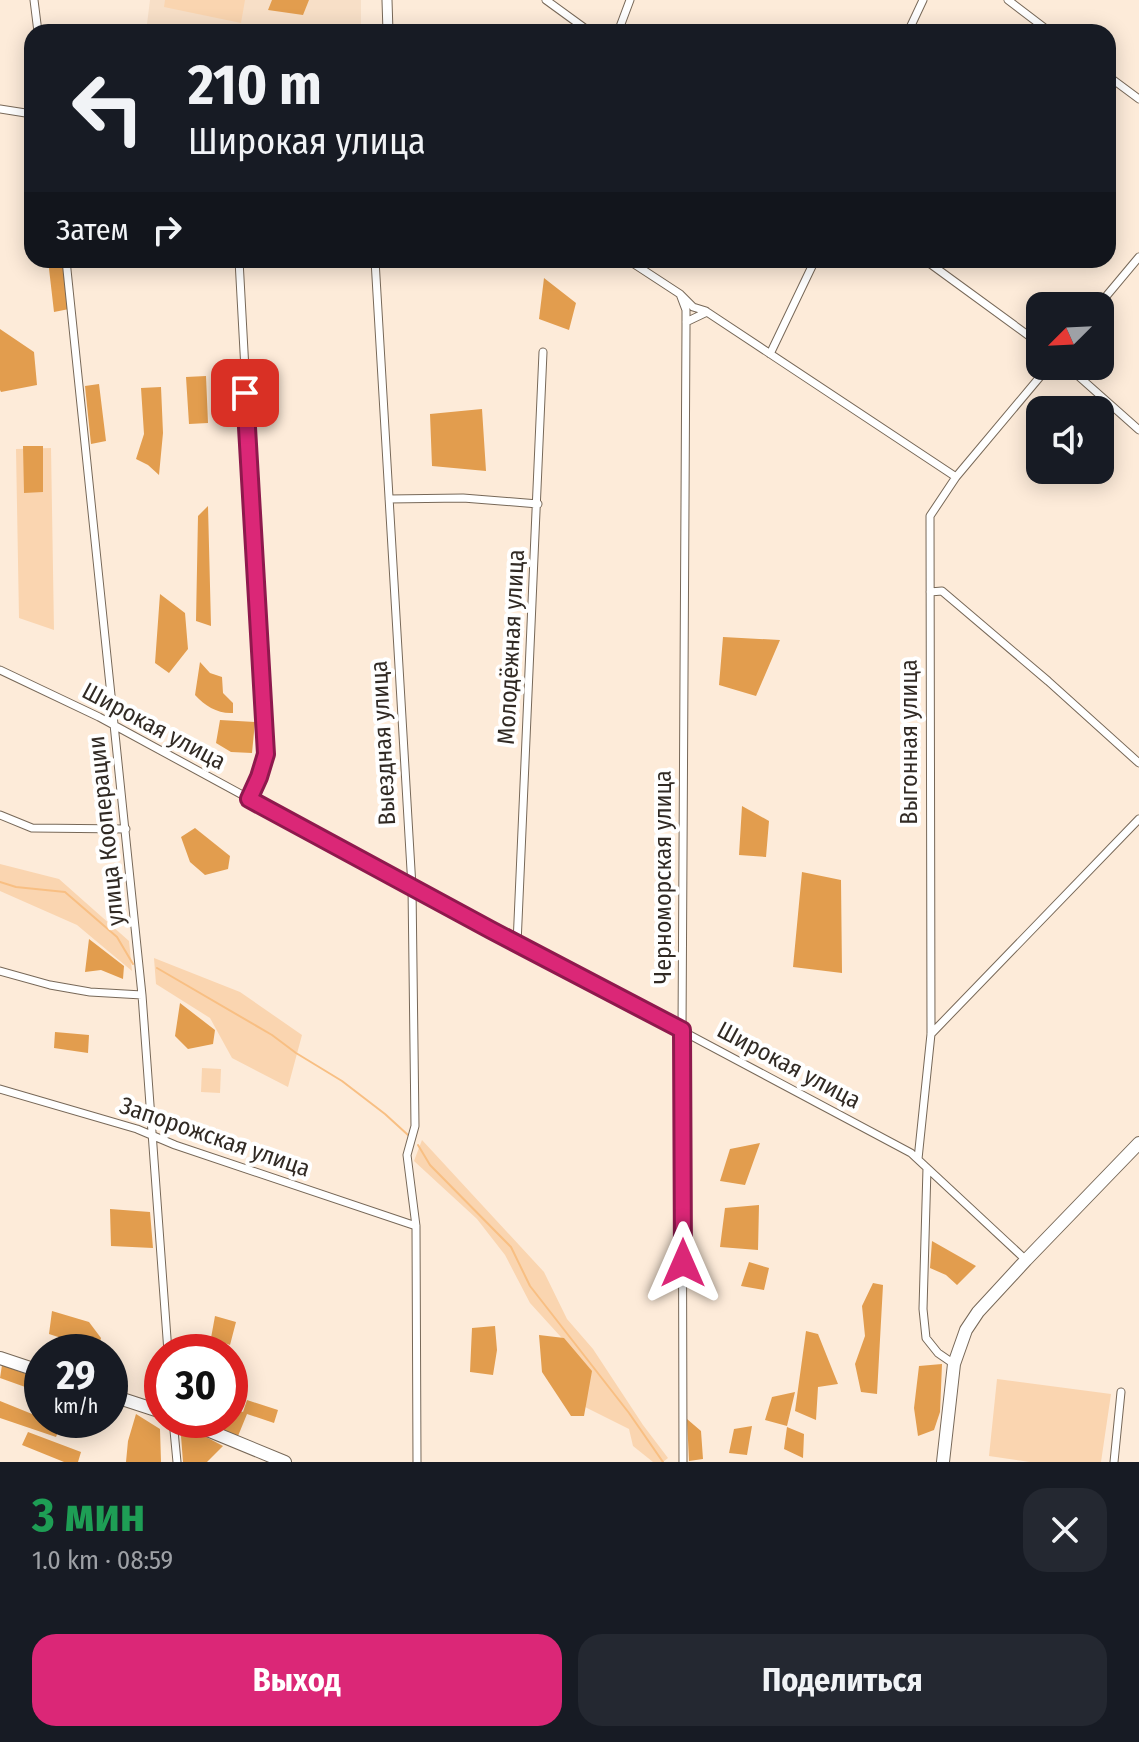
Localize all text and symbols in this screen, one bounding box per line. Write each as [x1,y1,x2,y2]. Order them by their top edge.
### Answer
text: 210 m [188,52,322,119]
icon: left [56,56,160,160]
text: Широкая улица [188,120,426,164]
icon: right [145,208,189,252]
text: Затем [56,212,129,248]
north arrow [1026,292,1114,380]
map controls [1026,292,1114,484]
pin [211,359,279,427]
icon: arrive [223,371,267,415]
button: sound [1026,396,1114,484]
street label: Молодёжная улица [492,549,530,745]
street label: Выгонная улица [895,659,923,825]
street label: Выездная улица [365,660,401,826]
street label: Широкая улица [78,676,230,776]
street label: улица Кооперации [82,735,130,927]
street label: Черноморская улица [649,770,677,984]
street label: Широкая улица [713,1015,865,1115]
street label: Запорожская улица [116,1091,314,1183]
position arrow [641,1221,725,1305]
speed limit sign: 30 [144,1334,248,1438]
text: 29 [56,1352,95,1400]
text: km/h [54,1394,98,1418]
text: 3 мин [32,1486,145,1544]
button: close [1023,1488,1107,1572]
text: 1.0 km · 08:59 [32,1545,173,1576]
button: Выход [32,1634,562,1726]
button: Поделиться [578,1634,1107,1726]

